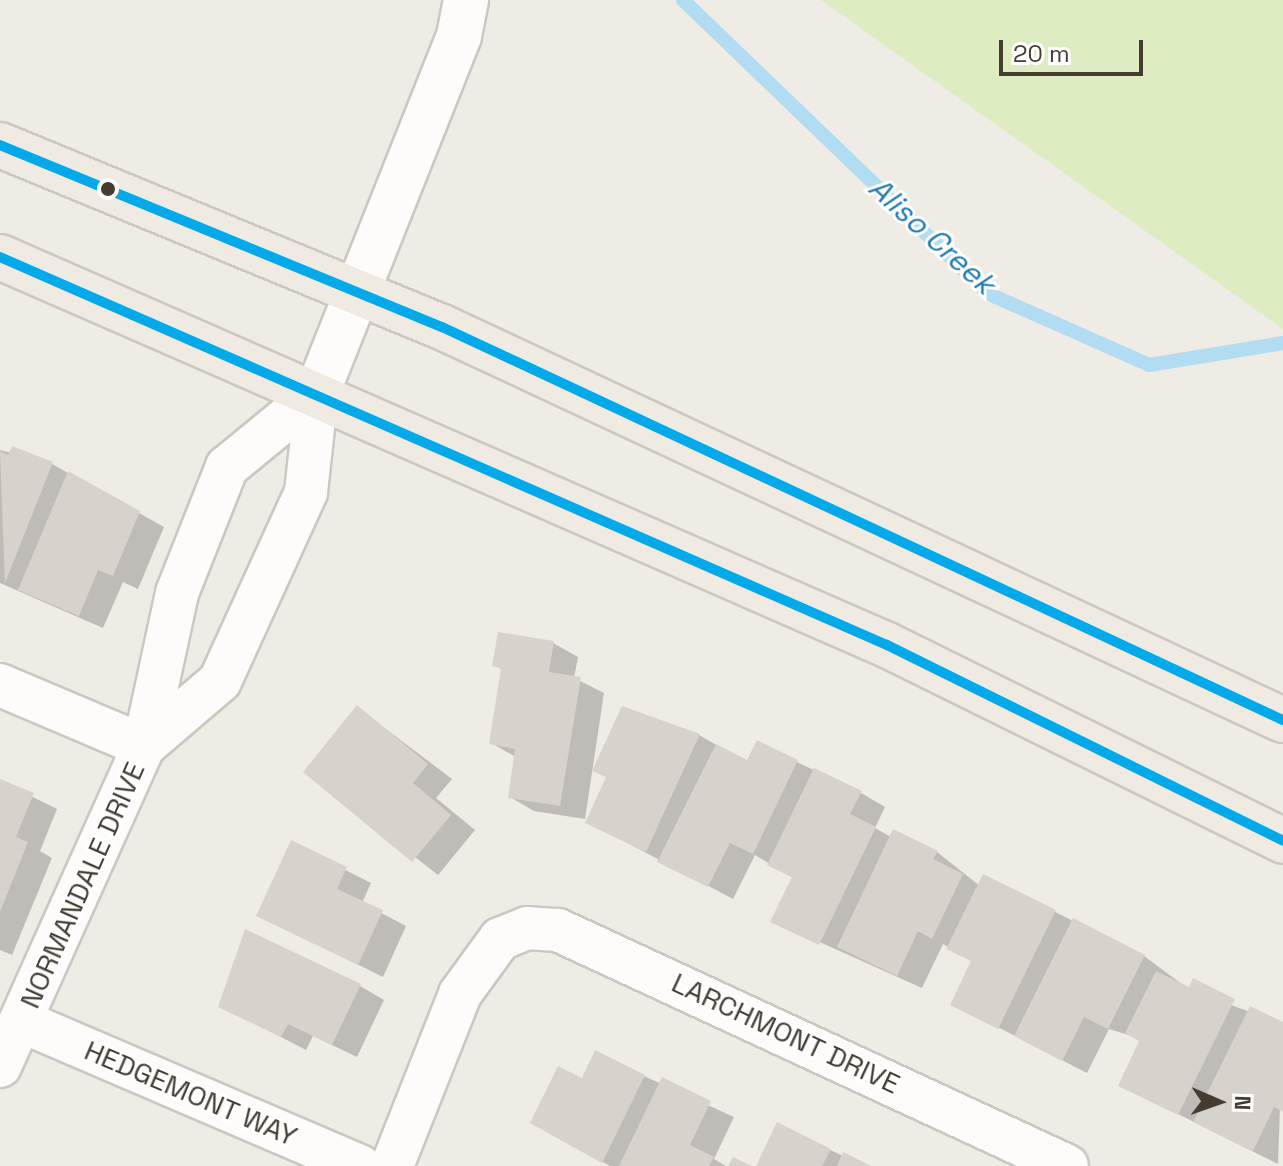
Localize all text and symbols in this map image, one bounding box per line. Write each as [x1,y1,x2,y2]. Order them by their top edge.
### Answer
scale bar [1003,24,1147,74]
text: 20 m [1013,38,1070,69]
water label: Aliso Creek [861,170,1003,302]
unlabelled marker [100,181,116,197]
street label: NORMANDALE DRIVE [13,757,151,1013]
street label: LARCHMONT DRIVE [666,965,906,1101]
street label: HEDGEMONT WAY [79,1033,303,1153]
north arrow [1179,1062,1259,1142]
text: N [1229,1095,1257,1111]

